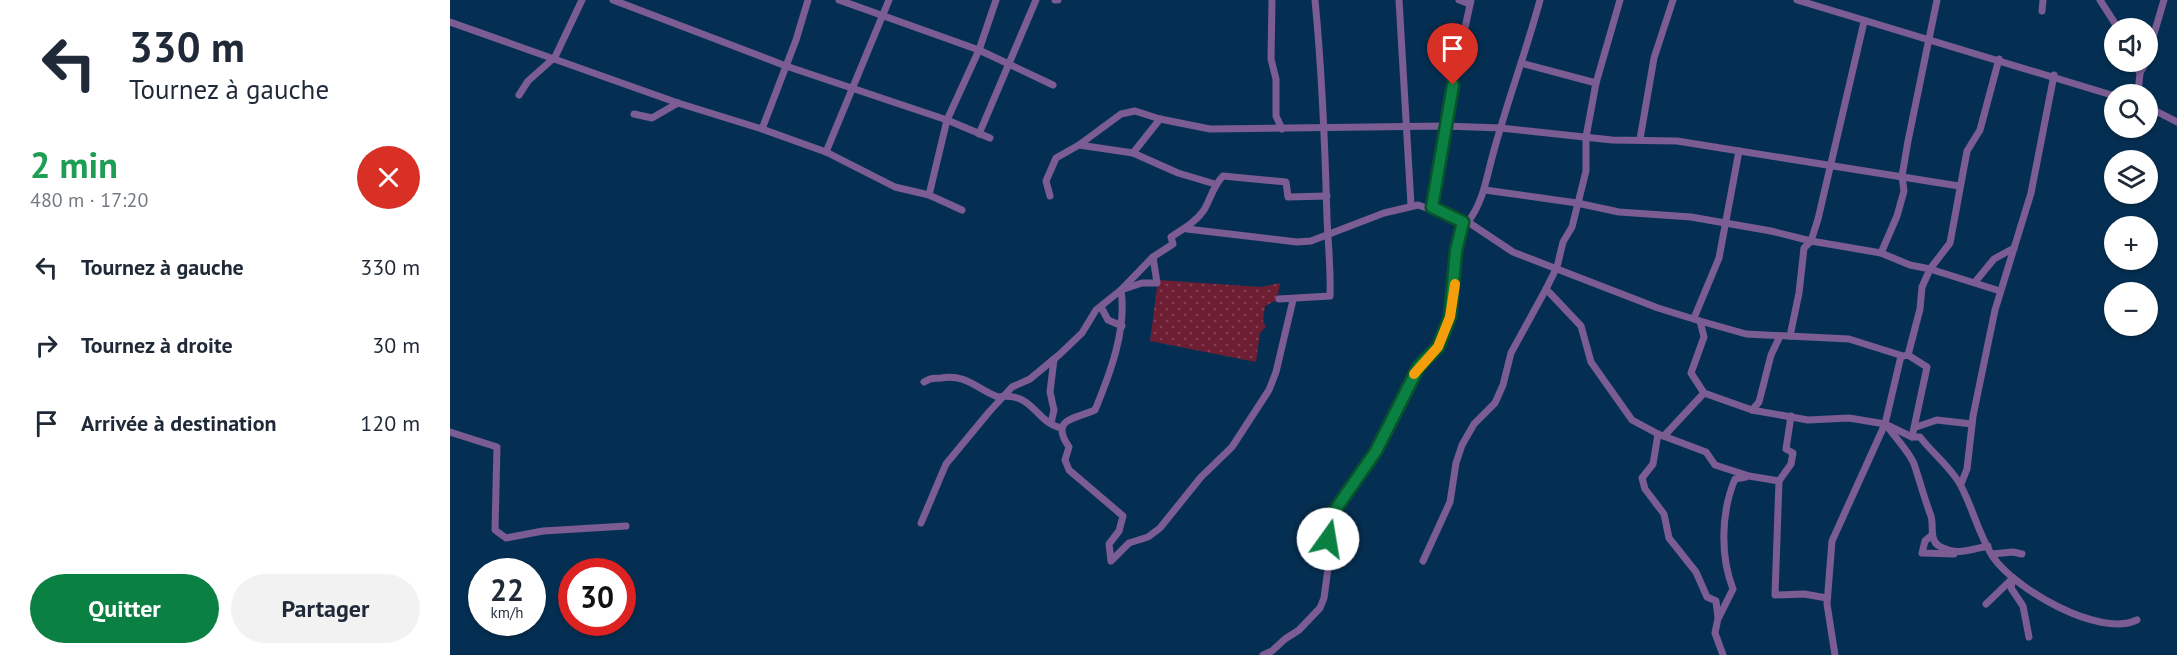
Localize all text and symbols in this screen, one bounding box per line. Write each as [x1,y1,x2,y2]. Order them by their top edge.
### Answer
map controls [2104,18,2158,336]
button: sound [2104,18,2158,72]
text: 330 m [129,19,245,74]
pin [1427,23,1478,85]
icon: left [30,24,108,102]
icon: arrive [1436,32,1469,65]
text: Tournez à gauche [129,72,329,106]
button: search [2104,84,2158,138]
text: 2 min [30,141,118,188]
button: close [357,146,420,209]
button: layers [2104,150,2158,204]
text: 480 m · 17:20 [30,187,148,213]
button: + [2104,216,2158,270]
icon: left [30,251,63,284]
text: Tournez à gauche [81,253,244,281]
text: 330 m [360,253,420,281]
button: − [2104,282,2158,336]
icon: right [30,329,63,362]
text: Tournez à droite [81,331,233,359]
text: 30 m [372,331,420,359]
icon: arrive [30,407,63,440]
text: Arrivée à destination [81,409,277,437]
text: 120 m [360,409,420,437]
position arrow [1296,507,1360,571]
speed limit sign: 30 [558,558,636,636]
text: 22 [490,570,524,609]
button: Quitter [30,574,219,643]
button: Partager [231,574,420,643]
text: km/h [491,603,523,622]

